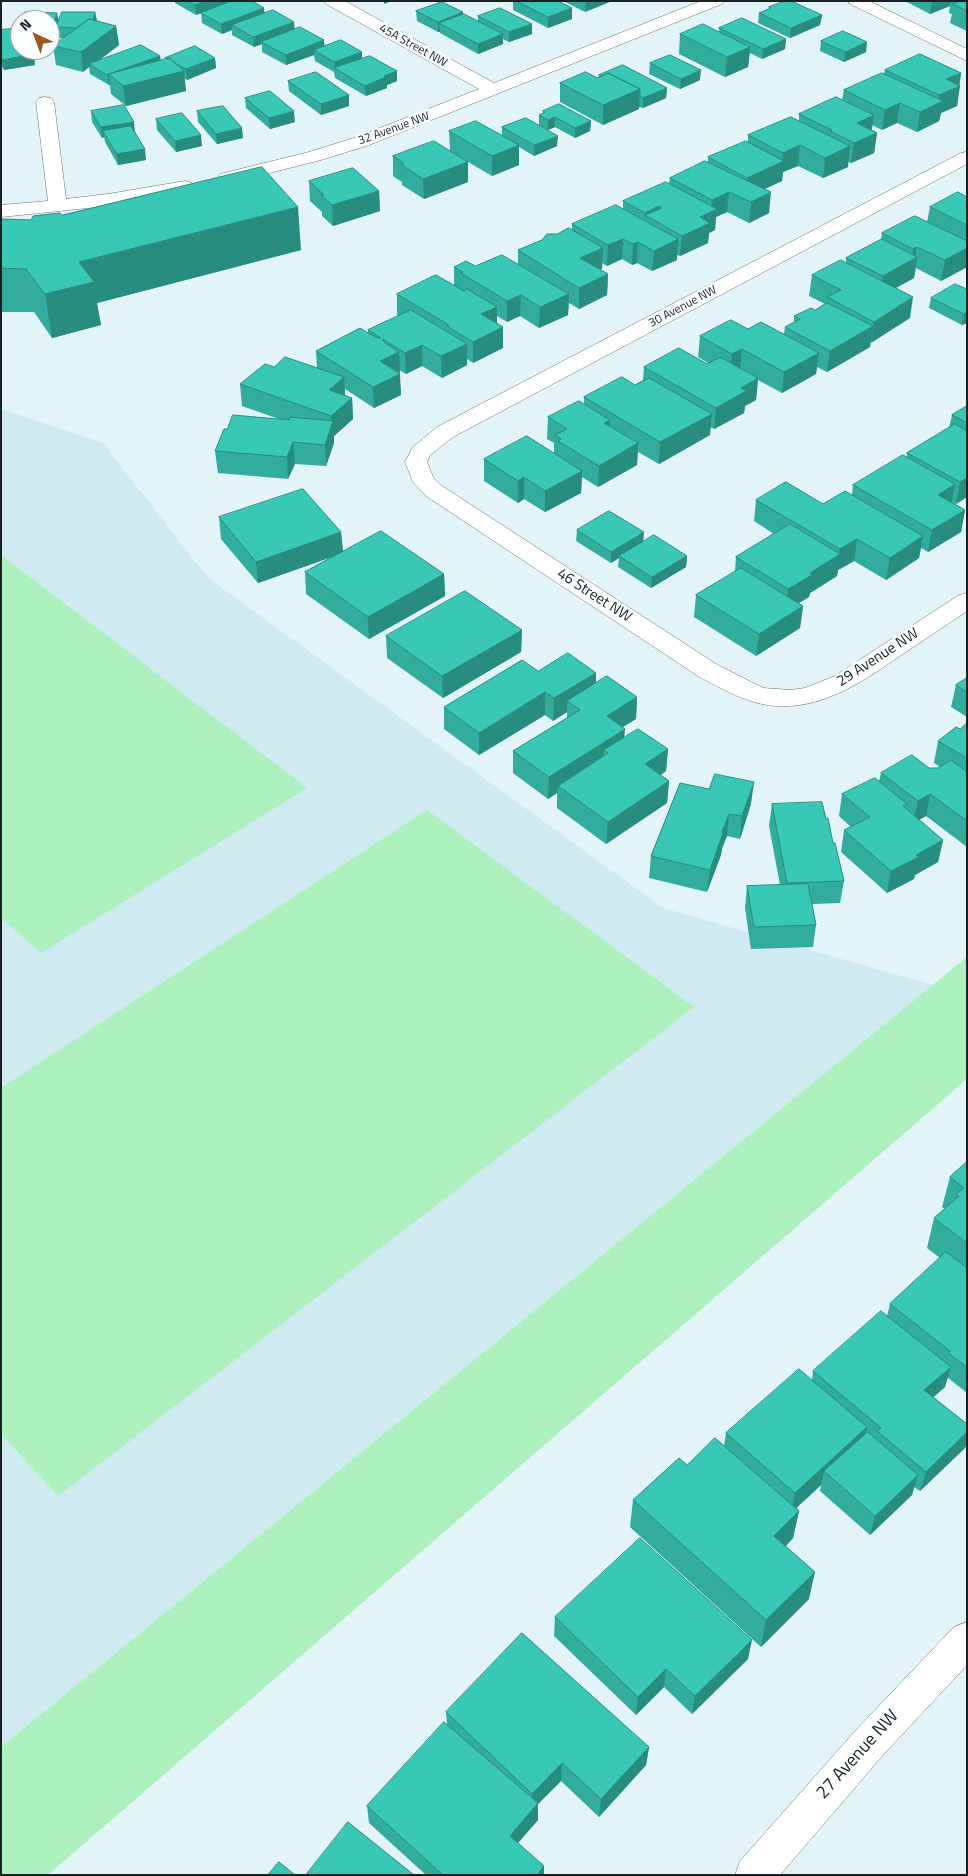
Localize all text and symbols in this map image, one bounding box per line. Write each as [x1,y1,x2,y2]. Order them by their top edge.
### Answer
north arrow [10,10,60,60]
text: N [14,13,36,35]
street label: 45A Street NW [376,21,450,71]
street label: 32 Avenue NW [356,109,432,149]
street label: 30 Avenue NW [647,283,719,331]
street label: 46 Street NW [553,565,635,627]
street label: 29 Avenue NW [834,625,922,691]
street label: 27 Avenue NW [812,1706,904,1804]

